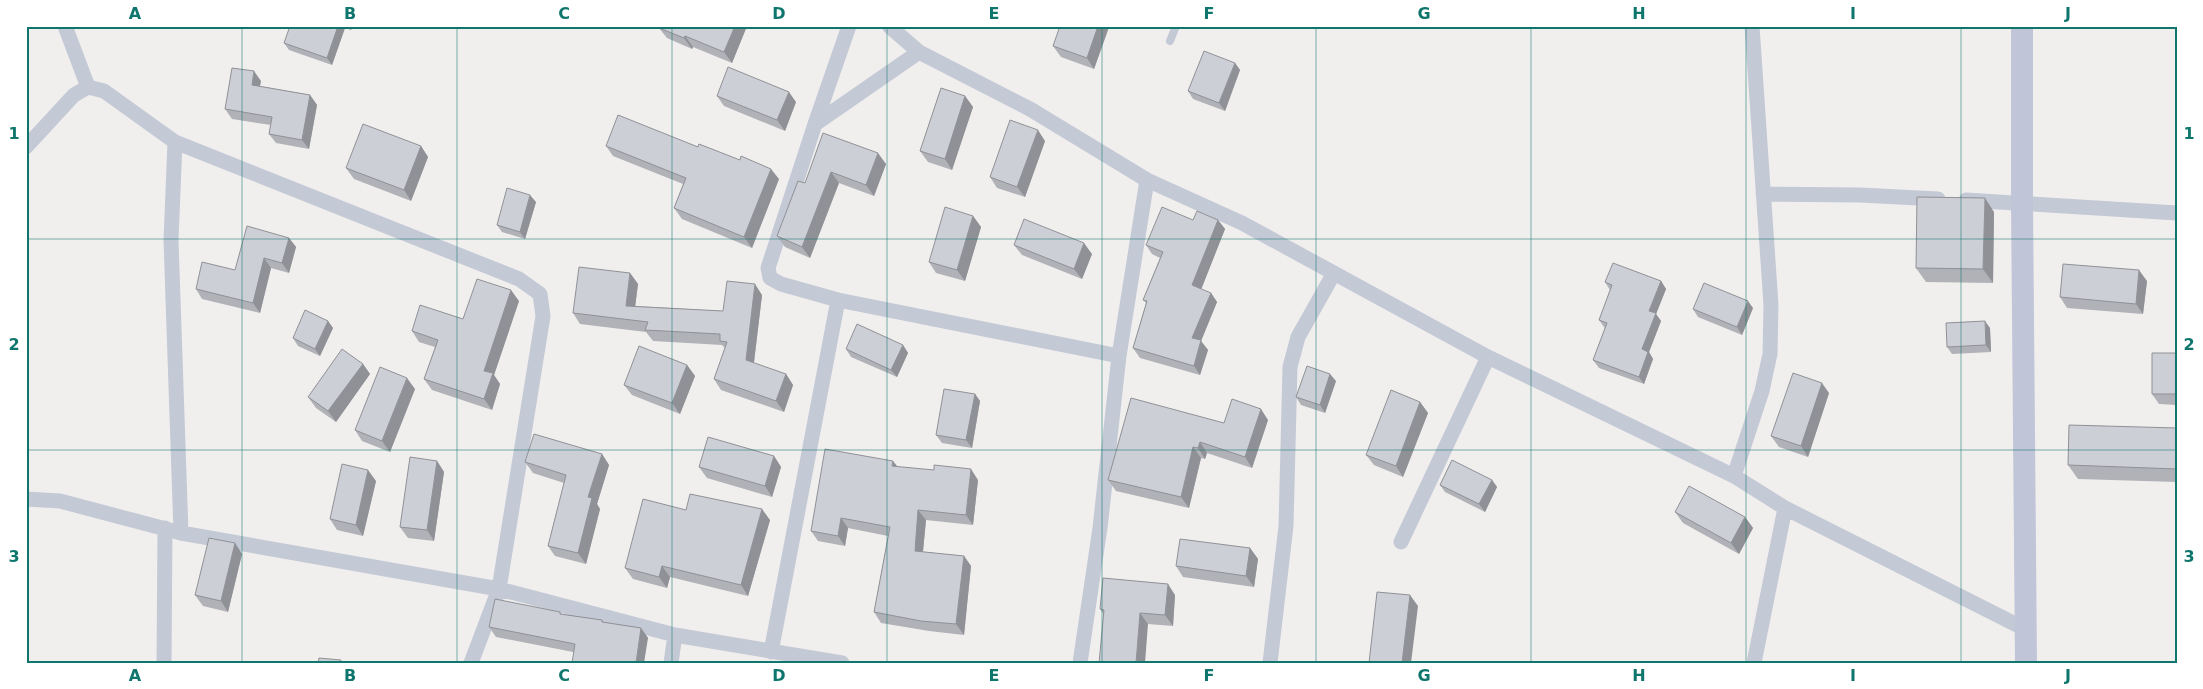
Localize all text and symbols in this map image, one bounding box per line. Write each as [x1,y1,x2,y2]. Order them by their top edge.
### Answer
text: A [129,4,142,23]
text: B [344,4,356,23]
text: C [558,4,570,23]
text: D [772,4,786,23]
text: E [989,4,999,23]
text: F [1204,4,1214,23]
text: G [1417,4,1431,23]
text: H [1632,4,1646,23]
text: I [1850,4,1856,23]
text: J [2064,4,2071,23]
text: 1 [8,124,20,143]
text: 1 [2183,124,2195,143]
text: 2 [8,335,20,354]
text: 2 [2183,335,2195,354]
text: 3 [8,547,20,566]
text: 3 [2183,547,2195,566]
text: A [129,666,142,685]
text: B [344,666,356,685]
text: C [558,666,570,685]
text: D [772,666,786,685]
text: E [989,666,999,685]
text: F [1204,666,1214,685]
text: G [1417,666,1431,685]
text: H [1632,666,1646,685]
text: I [1850,666,1856,685]
text: J [2064,666,2071,685]

